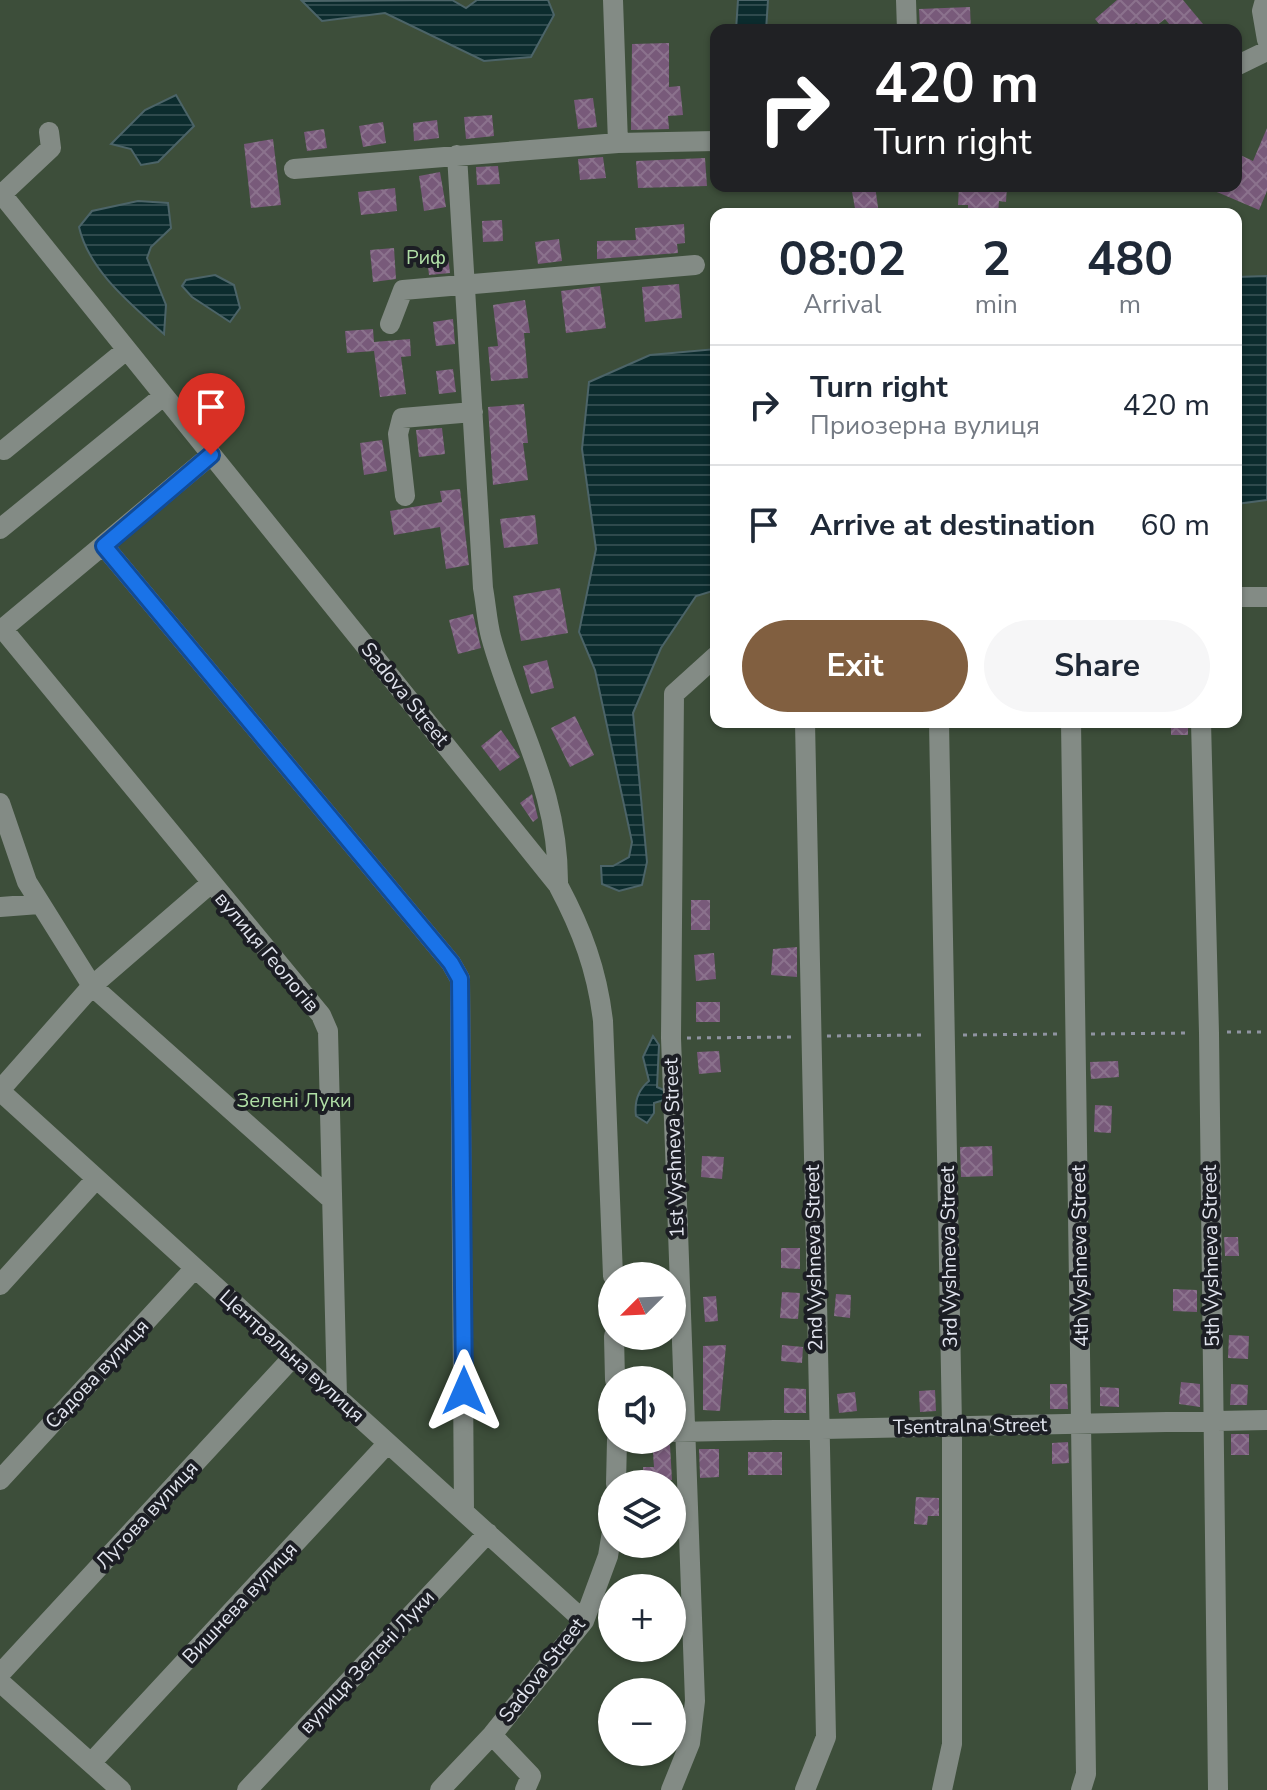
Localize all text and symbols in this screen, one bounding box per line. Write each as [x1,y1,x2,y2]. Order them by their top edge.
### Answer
text: 420 m [874,45,1039,122]
icon: right [742,56,846,160]
text: Turn right [874,118,1031,167]
text: 08:02 [779,226,906,292]
text: 2 [982,226,1011,292]
text: 480 [1087,226,1173,292]
park label: Риф [406,244,446,271]
text: Arrival [803,287,882,322]
text: min [975,287,1018,322]
text: m [1119,287,1141,322]
text: Turn right [810,367,948,408]
pin [177,373,245,455]
icon: right [742,383,786,427]
icon: arrive [189,385,233,429]
text: 420 m [1123,385,1210,426]
text: Приозерна вулиця [810,408,1040,443]
icon: arrive [742,503,786,547]
text: Arrive at destination [810,505,1095,546]
text: 60 m [1141,505,1210,546]
button: Exit [742,620,968,712]
button: Share [984,620,1210,712]
street label: Sadova Street [355,637,456,752]
street label: вулиця Геологів [209,886,325,1018]
street label: 1st Vyshneva Street [657,1056,691,1239]
park label: Зелені Луки [236,1087,352,1114]
street label: 2nd Vyshneva Street [799,1163,829,1352]
street label: 4th Vyshneva Street [1065,1164,1095,1347]
street label: 5th Vyshneva Street [1196,1164,1226,1347]
street label: 3rd Vyshneva Street [934,1165,964,1348]
north arrow [598,1262,686,1350]
map controls [598,1262,686,1766]
street label: Центральна вулиця [214,1284,370,1428]
street label: Садова вулиця [39,1313,155,1435]
position arrow [422,1349,506,1433]
button: sound [598,1366,686,1454]
street label: Tsentralna Street [893,1411,1048,1441]
street label: Лугова вулиця [90,1455,204,1575]
button: layers [598,1470,686,1558]
street label: Вишнева вулиця [176,1536,304,1670]
button: + [598,1574,686,1662]
street label: вулиця Зелені Луки [293,1584,441,1740]
street label: Sadova Street [493,1611,592,1728]
button: − [598,1678,686,1766]

